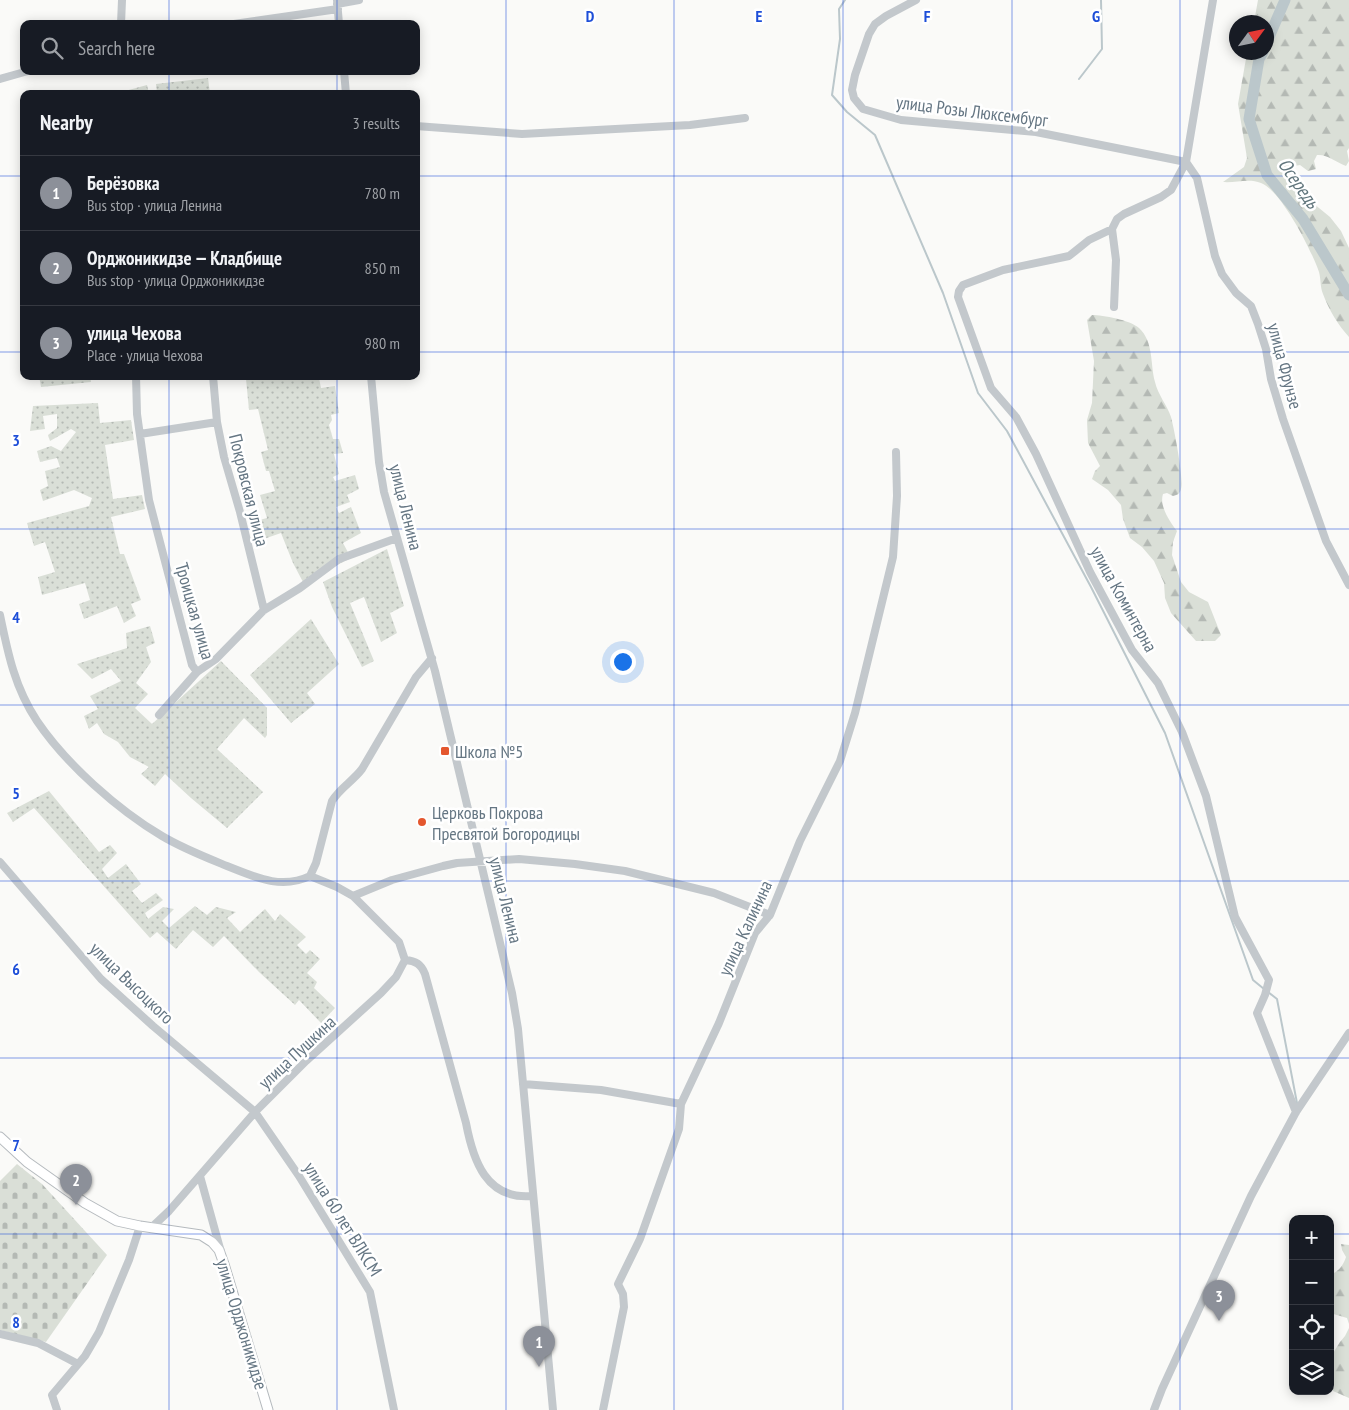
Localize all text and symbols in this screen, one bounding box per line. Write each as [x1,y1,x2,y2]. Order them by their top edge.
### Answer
text: D [586,6,595,26]
text: E [756,6,763,26]
text: F [924,6,931,26]
text: G [1092,6,1100,26]
north arrow [1229,15,1274,60]
search box [20,20,420,75]
icon: search [38,34,66,62]
text: Search here [78,36,155,60]
street label: улица Розы Люксембург [895,90,1050,132]
text: Nearby [40,109,93,136]
text: 3 results [353,113,400,133]
water label: Осередь [1273,153,1325,214]
text: Берёзовка [87,171,160,195]
text: 1 [52,183,60,203]
text: 780 m [365,183,400,203]
text: Bus stop · улица Ленина [87,195,222,215]
text: Орджоникидзе — Кладбище [87,246,282,270]
text: 2 [52,258,60,278]
text: 850 m [365,258,400,278]
text: Bus stop · улица Орджоникидзе [87,270,265,290]
street label: улица Фрунзе [1262,320,1308,412]
text: улица Чехова [87,321,182,345]
text: 3 [52,333,60,353]
text: 980 m [365,333,400,353]
text: Place · улица Чехова [87,345,203,365]
text: 3 [12,430,20,450]
street label: Покровская улица [224,431,274,549]
street label: улица Ленина [384,462,428,552]
street label: улица Коминтерна [1085,542,1163,656]
street label: Троицкая улица [170,560,220,662]
text: 4 [12,607,20,627]
your location [610,649,636,675]
place label: Школа №5 [455,740,523,763]
marker: Школа №5 [439,745,451,757]
text: 5 [12,783,20,803]
place label: Церковь Покрова Пресвятой Богородицы [432,801,580,845]
marker: Церковь Покрова Пресвятой Богородицы [416,816,428,828]
street label: улица Ленина [484,855,528,945]
street label: улица Калинина [713,877,777,979]
street label: улица Высоцкого [85,937,179,1029]
text: 6 [12,959,20,979]
street label: улица Пушкина [253,1010,341,1094]
text: 7 [12,1135,20,1155]
street label: улица 60 лет ВЛКСМ [299,1158,387,1280]
pin: 2 [60,1164,92,1205]
map controls [1289,1215,1334,1395]
button: + [1289,1215,1334,1260]
street label: улица Орджоникидзе [211,1256,273,1392]
button: − [1289,1260,1334,1305]
pin: 3 [1203,1280,1235,1321]
button: locate [1289,1305,1334,1350]
text: 8 [12,1312,20,1332]
pin: 1 [523,1326,555,1367]
button: layers [1289,1350,1334,1395]

